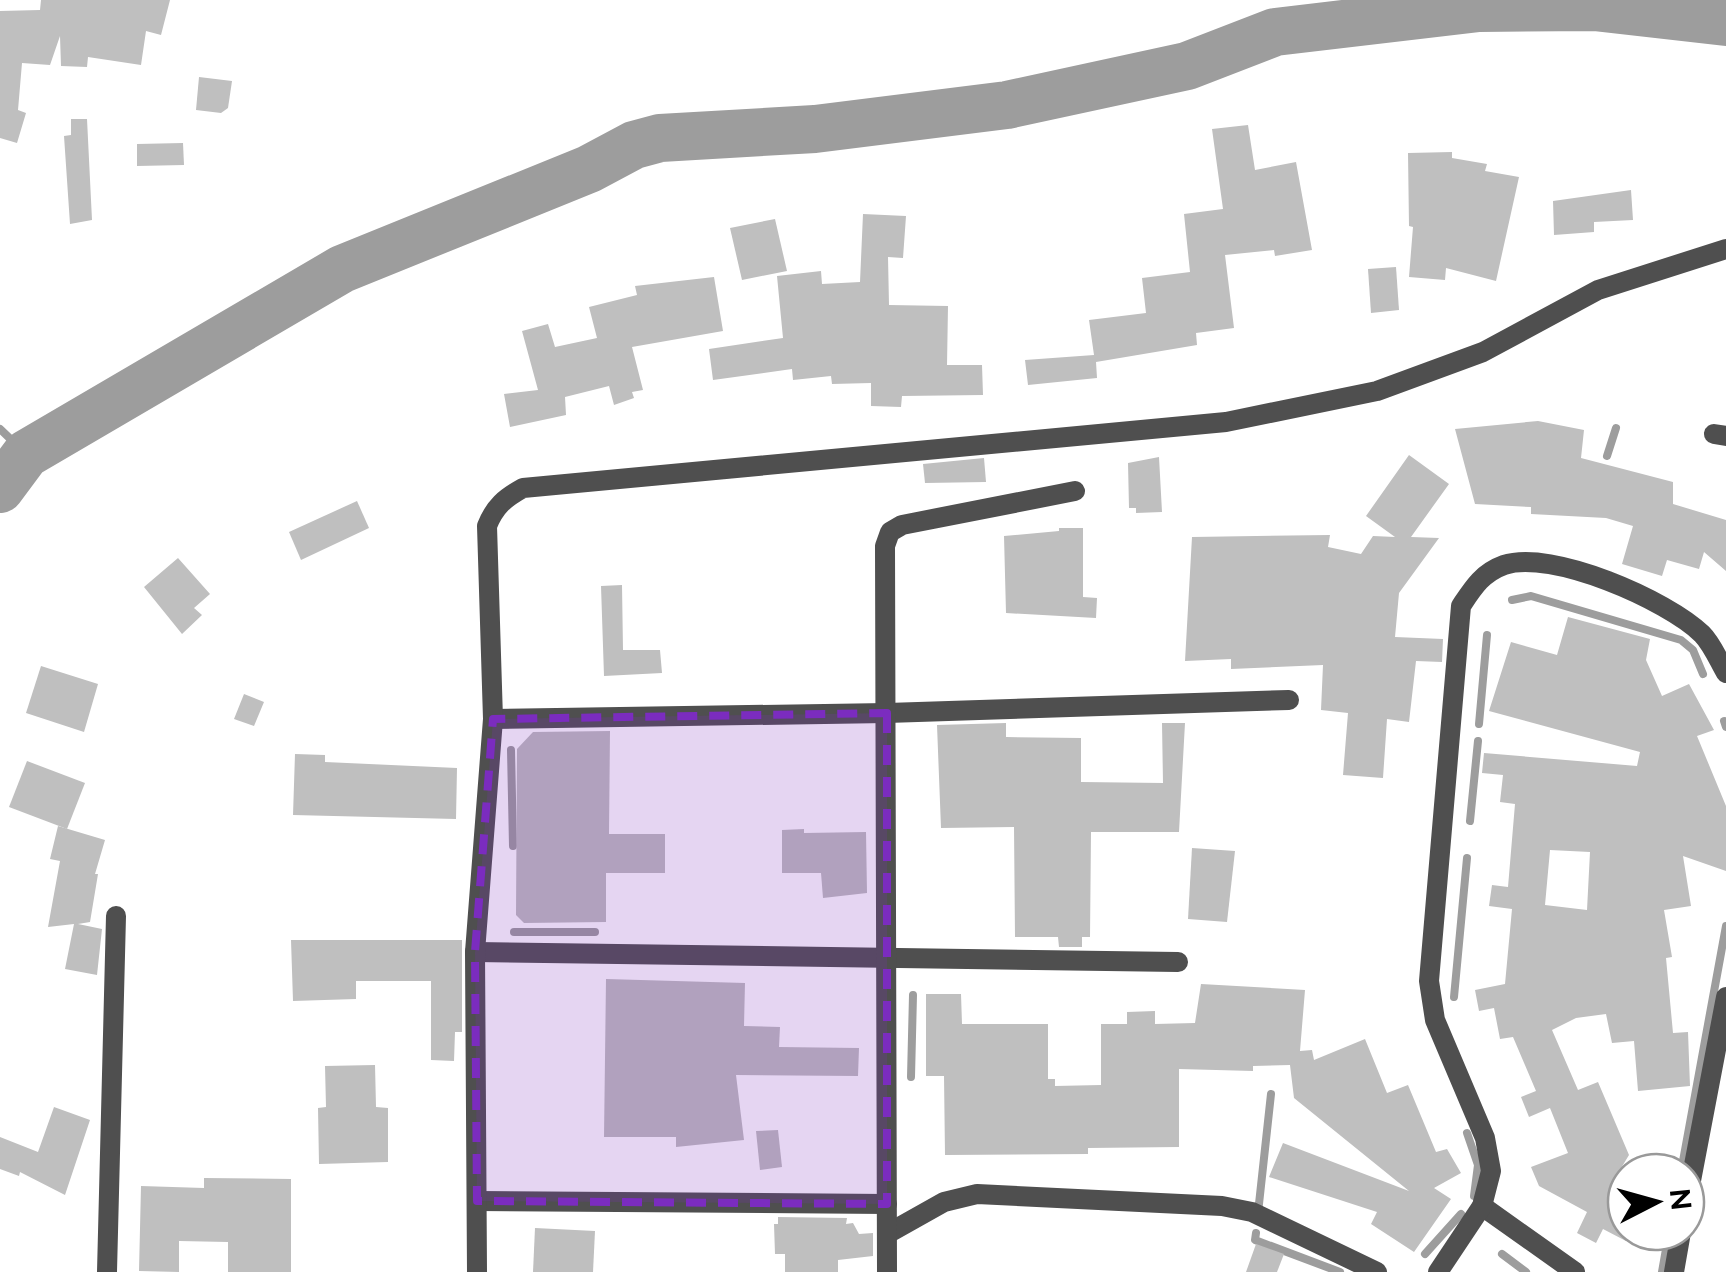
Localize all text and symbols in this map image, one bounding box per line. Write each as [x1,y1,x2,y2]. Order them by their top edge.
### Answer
north arrow [1606,1152,1706,1252]
text: N [1663,1187,1698,1212]

